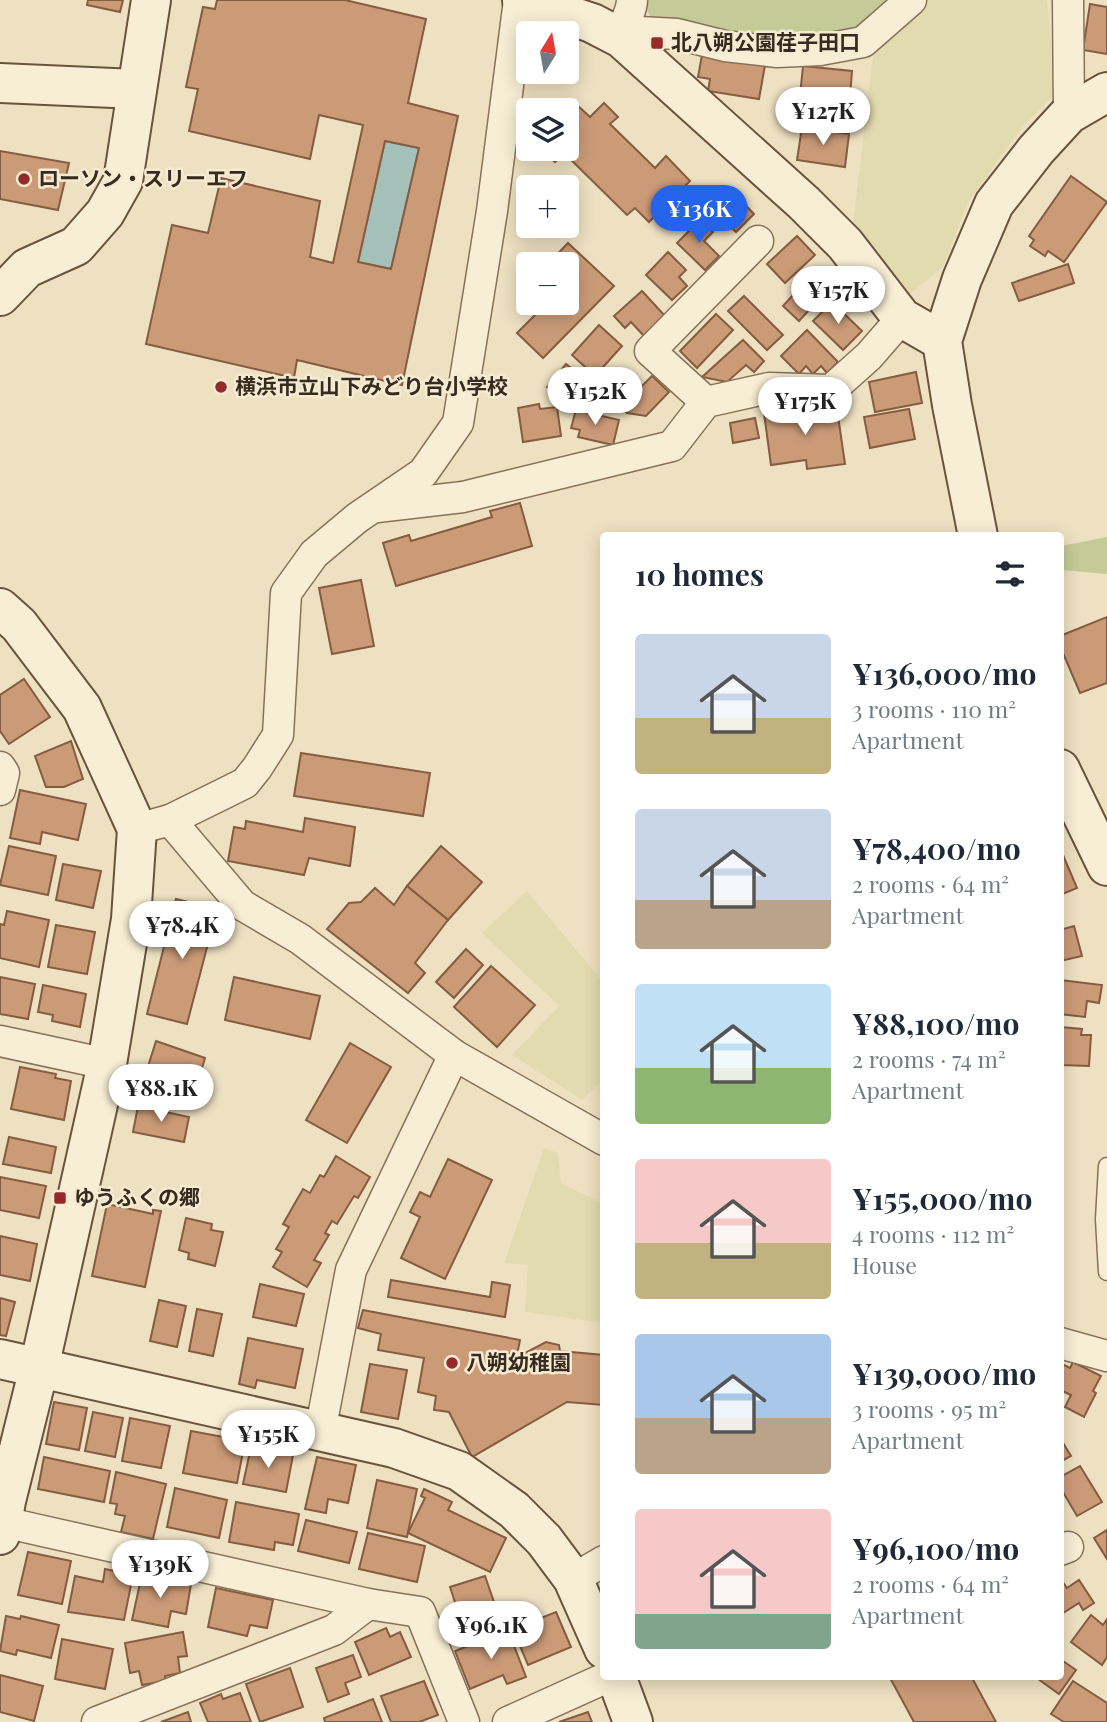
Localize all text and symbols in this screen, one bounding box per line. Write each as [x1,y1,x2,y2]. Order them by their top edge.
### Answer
north arrow [516,21,579,84]
map controls [516,21,579,315]
place label: 北八朔公園荏子田口 [671,27,860,55]
marker: 北八朔公園荏子田口 [649,35,665,51]
pin: ¥127K [774,88,872,147]
text: ¥127K [791,94,855,125]
button: layers [516,98,579,161]
place label: ローソン・スリーエフ [38,163,248,191]
marker: ローソン・スリーエフ [16,171,32,187]
button: + [516,175,579,238]
pin: ¥136K [650,186,748,245]
text: ¥136K [667,192,731,223]
button: − [516,252,579,315]
pin: ¥157K [789,266,887,326]
text: ¥157K [807,273,869,304]
pin: ¥152K [546,368,644,427]
place label: 横浜市立山下みどり台小学校 [235,371,508,399]
text: ¥152K [563,374,627,405]
pin: ¥175K [756,378,854,437]
marker: 横浜市立山下みどり台小学校 [213,379,229,395]
text: ¥175K [774,384,836,415]
text: 10 homes [635,554,764,594]
icon: filters [991,555,1029,593]
text: ¥136,000/mo [852,653,1036,693]
icon: home [691,662,775,746]
text: 3 rooms · 110 m² [852,693,1016,724]
text: Apartment [852,724,964,755]
text: ¥78,400/mo [852,828,1021,868]
icon: home [691,837,775,921]
text: 2 rooms · 64 m² [852,868,1009,899]
text: Apartment [852,899,964,930]
pin: ¥78.4K [125,902,239,961]
text: ¥78.4K [145,908,219,939]
text: ¥88,100/mo [852,1003,1019,1043]
icon: home [691,1012,775,1096]
text: 2 rooms · 74 m² [852,1043,1006,1074]
pin: ¥88.1K [104,1064,218,1124]
text: ¥88.1K [125,1071,197,1102]
text: Apartment [852,1074,964,1105]
text: ¥155,000/mo [852,1178,1032,1218]
place label: ゆうふくの郷 [74,1182,200,1210]
icon: home [691,1187,775,1271]
marker: ゆうふくの郷 [52,1190,68,1206]
text: 4 rooms · 112 m² [852,1218,1014,1249]
text: House [852,1249,917,1280]
place label: 八朔幼稚園 [466,1347,571,1375]
text: ¥139,000/mo [852,1353,1036,1393]
marker: 八朔幼稚園 [444,1355,460,1371]
icon: home [691,1362,775,1446]
text: 3 rooms · 95 m² [852,1393,1006,1424]
pin: ¥155K [219,1410,317,1470]
text: ¥155K [237,1417,299,1448]
text: Apartment [852,1424,964,1455]
text: ¥96,100/mo [852,1528,1019,1568]
icon: home [691,1537,775,1621]
pin: ¥139K [111,1540,209,1600]
text: ¥139K [128,1547,192,1578]
text: 2 rooms · 64 m² [852,1568,1009,1599]
text: Apartment [852,1599,964,1630]
pin: ¥96.1K [434,1602,548,1661]
text: ¥96.1K [455,1608,527,1639]

